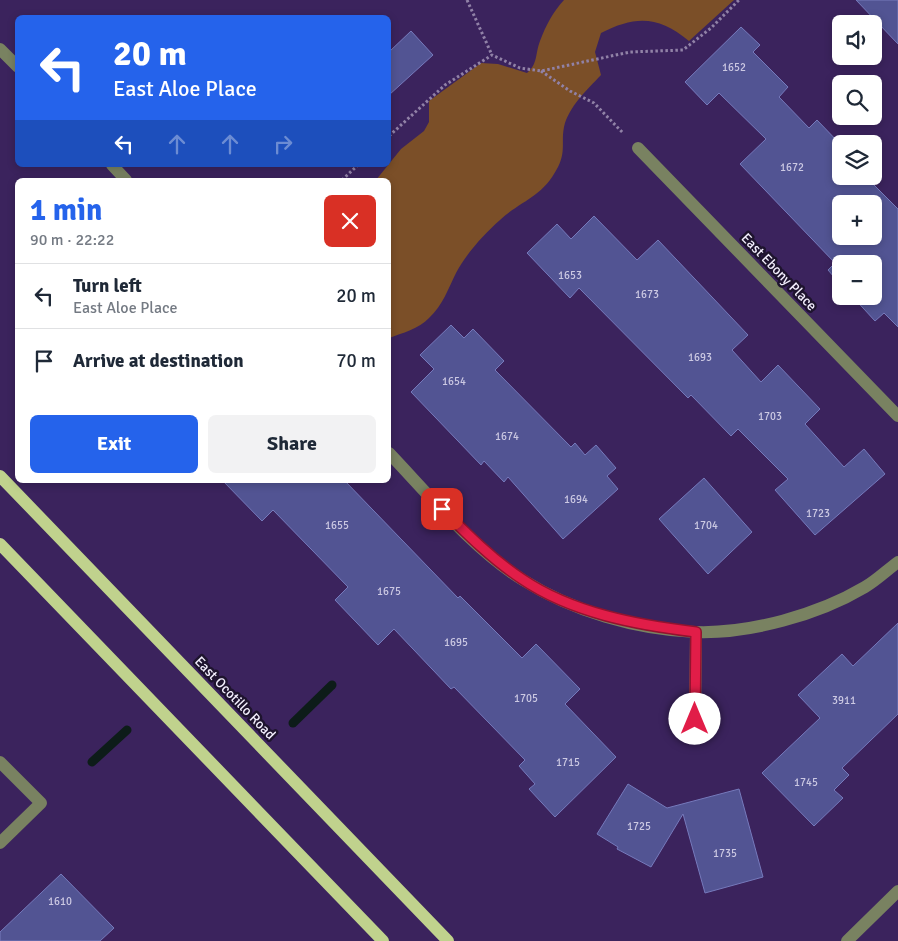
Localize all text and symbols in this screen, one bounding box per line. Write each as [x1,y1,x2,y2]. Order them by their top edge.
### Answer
map controls [832,15,882,305]
button: sound [832,15,882,65]
text: 20 m [113,32,187,75]
icon: left [30,35,95,100]
house number: 1652 [722,61,746,74]
text: East Aloe Place [113,75,257,102]
button: search [832,75,882,125]
icon: left [110,130,138,158]
icon: ahead [163,130,191,158]
icon: ahead [216,130,244,158]
icon: right [269,130,297,158]
button: layers [832,135,882,185]
house number: 1672 [780,161,804,174]
text: 1 min [30,192,102,229]
button: close [324,195,376,247]
button: + [832,195,882,245]
text: 90 m · 22:22 [30,230,114,250]
street label: East Ebony Place [738,230,820,314]
button: − [832,255,882,305]
house number: 1653 [558,269,582,282]
text: Turn left [73,274,142,298]
icon: left [30,282,58,310]
text: 20 m [336,284,376,308]
house number: 1673 [635,288,659,301]
text: East Aloe Place [73,298,178,318]
icon: arrive [30,347,58,375]
text: Arrive at destination [73,349,244,373]
text: 70 m [336,349,376,373]
house number: 1693 [688,351,712,364]
house number: 1654 [442,375,466,388]
house number: 1703 [758,410,782,423]
button: Exit [30,415,198,473]
button: Share [208,415,376,473]
house number: 1674 [495,430,519,443]
pin [421,488,463,530]
house number: 1694 [564,493,588,506]
icon: arrive [428,495,456,523]
house number: 1723 [806,507,830,520]
house number: 1655 [325,519,349,532]
house number: 1704 [694,519,718,532]
house number: 1675 [377,585,401,598]
house number: 1695 [444,636,468,649]
street label: East Ocotillo Road [191,653,279,743]
house number: 1705 [514,692,538,705]
position arrow [668,692,720,744]
house number: 3911 [832,694,856,707]
house number: 1715 [556,756,580,769]
house number: 1745 [794,776,818,789]
house number: 1725 [627,820,651,833]
house number: 1735 [713,847,737,860]
house number: 1610 [48,895,72,908]

